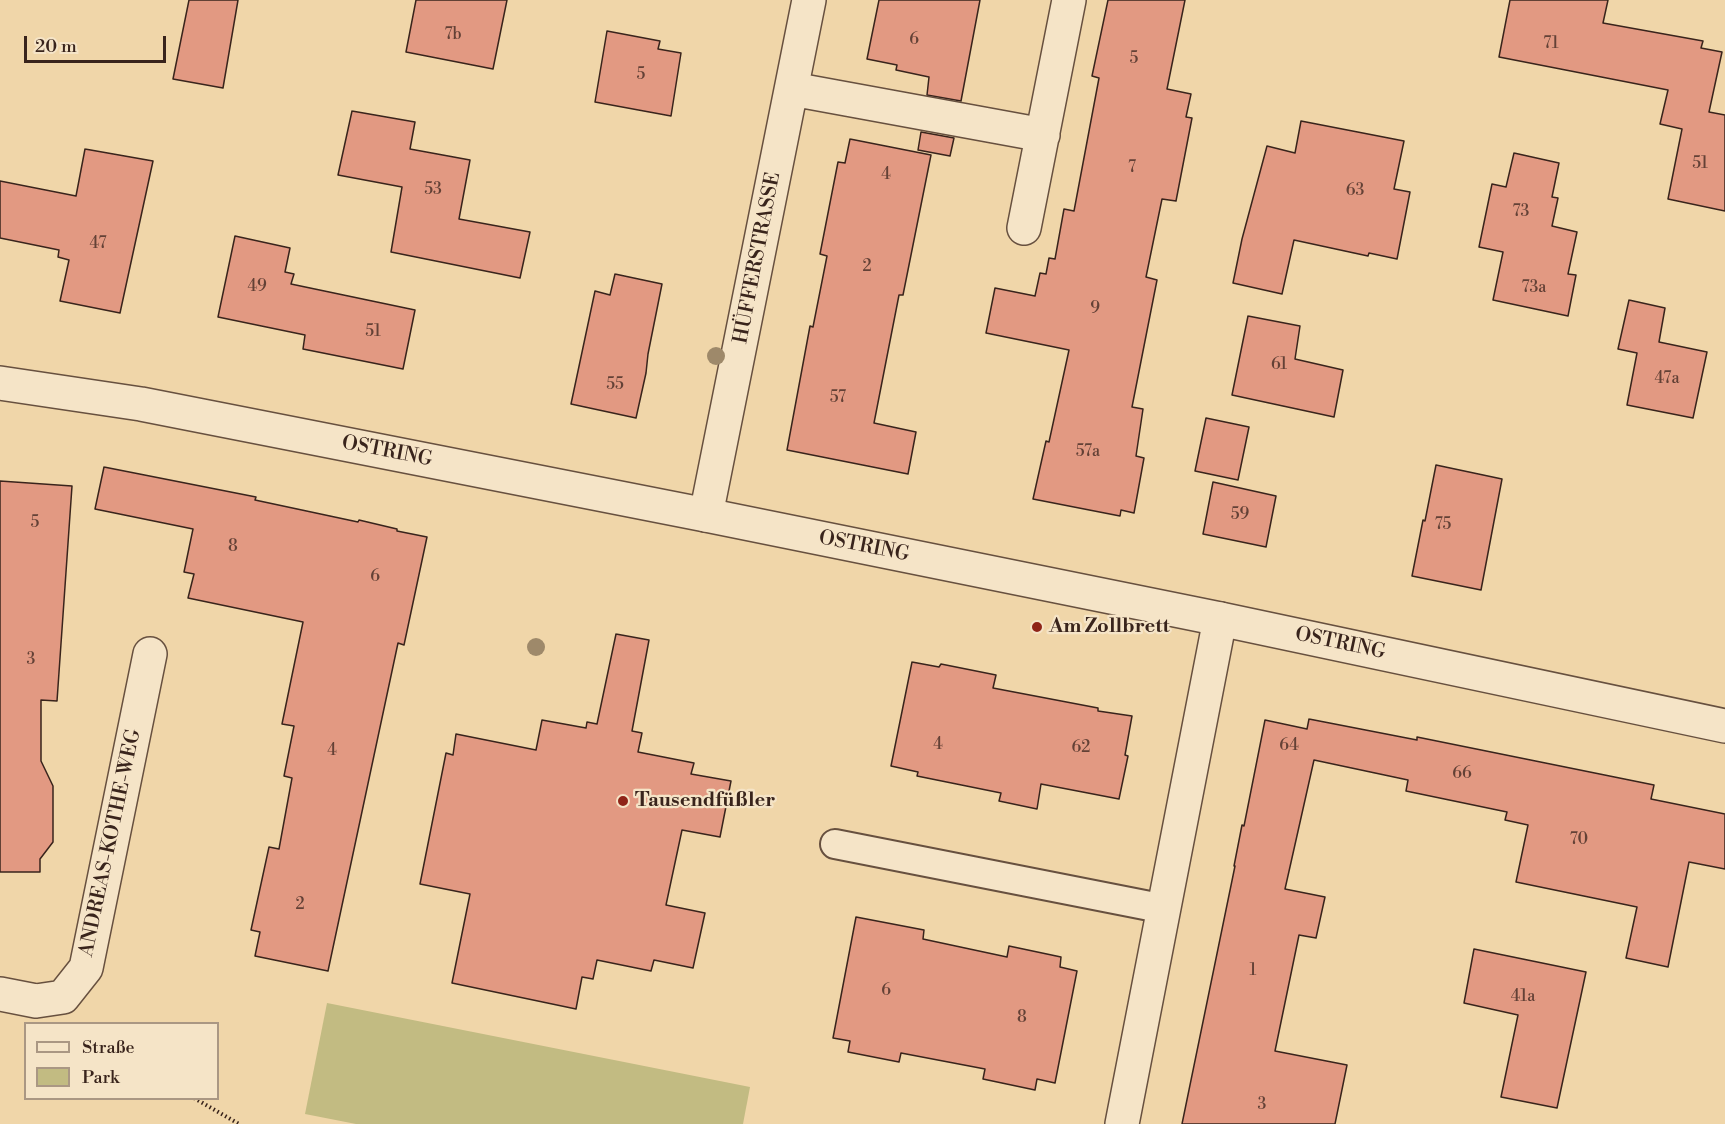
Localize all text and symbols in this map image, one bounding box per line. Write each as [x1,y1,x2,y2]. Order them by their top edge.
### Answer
scale bar [27,24,170,62]
house number: 7b [444,25,462,45]
house number: 6 [909,30,919,50]
house number: 71 [1543,34,1559,54]
text: 20 m [35,35,77,58]
house number: 5 [1130,49,1138,69]
house number: 5 [637,65,645,85]
house number: 51 [1692,154,1708,174]
house number: 7 [1128,158,1136,178]
house number: 4 [881,165,891,185]
street label: HÜFFERSTRASSE [730,170,786,346]
house number: 53 [424,180,442,200]
house number: 63 [1346,181,1364,201]
house number: 73 [1513,202,1529,222]
house number: 47 [90,234,106,254]
house number: 2 [862,257,872,277]
house number: 49 [247,277,267,297]
house number: 73a [1522,278,1546,298]
house number: 9 [1090,299,1100,319]
house number: 51 [365,322,381,342]
house number: 61 [1271,355,1287,375]
house number: 47a [1654,369,1680,389]
house number: 55 [606,375,624,395]
house number: 57 [830,388,846,408]
street label: OSTRING [340,431,434,473]
house number: 57a [1076,442,1100,462]
house number: 59 [1231,505,1249,525]
house number: 5 [31,513,39,533]
house number: 75 [1435,515,1451,535]
street label: OSTRING [817,526,911,568]
house number: 8 [228,537,238,557]
house number: 6 [370,567,380,587]
place label: Am Zollbrett [1049,615,1170,639]
marker: Am Zollbrett [1030,620,1044,634]
street label: OSTRING [1293,623,1387,665]
house number: 3 [27,650,35,670]
street label: ANDREAS-KOTHE-WEG [75,727,147,959]
house number: 4 [933,735,943,755]
house number: 64 [1279,736,1299,756]
house number: 62 [1072,738,1090,758]
house number: 4 [327,741,337,761]
house number: 66 [1452,764,1472,784]
place label: Tausendfüßler [635,789,775,813]
marker: Tausendfüßler [616,794,630,808]
house number: 70 [1570,830,1588,850]
house number: 2 [295,895,305,915]
house number: 1 [1250,961,1256,981]
house number: 6 [881,981,891,1001]
house number: 41a [1511,987,1535,1007]
house number: 8 [1017,1008,1027,1028]
legend [24,1022,219,1100]
text: Straße [82,1036,135,1059]
text: Park [82,1066,119,1089]
house number: 3 [1258,1095,1266,1115]

